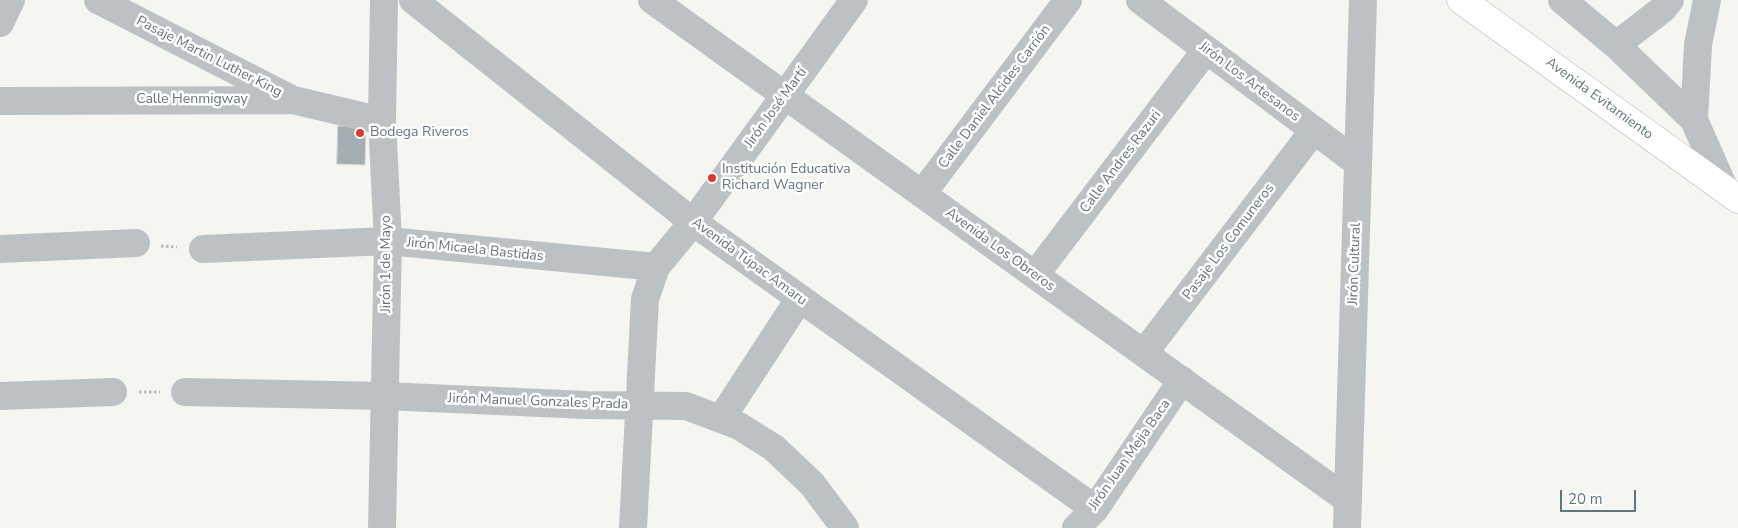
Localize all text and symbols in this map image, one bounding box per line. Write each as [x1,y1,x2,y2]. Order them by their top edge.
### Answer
street label: Pasaje Martin Luther King [133,13,285,101]
street label: Calle Daniel Alcides Carrión [935,22,1055,172]
street label: Jirón Los Artesanos [1195,39,1303,125]
street label: Avenida Evitamiento [1542,54,1656,144]
street label: Jirón José Martí [741,65,811,151]
street label: Calle Henmigway [136,92,248,108]
street label: Calle Andres Razuri [1077,107,1165,217]
place label: Bodega Riveros [370,125,469,141]
marker: Bodega Riveros [354,127,366,139]
place label: Institución Educativa Richard Wagner [722,162,851,194]
marker: Institución Educativa Richard Wagner [706,172,718,184]
street label: Pasaje Los Comuneros [1180,180,1278,304]
street label: Avenida Los Obreros [942,205,1058,295]
street label: Jirón 1 de Mayo [379,215,395,313]
street label: Avenida Túpac Amaru [688,215,810,309]
street label: Jirón Cultural [1345,223,1365,305]
street label: Jirón Micaela Bastidas [406,234,544,266]
street label: Jirón Manuel Gonzales Prada [447,390,629,414]
street label: Jirón Juan Mejia Baca [1086,396,1174,514]
scale bar [1563,480,1639,512]
text: 20 m [1568,489,1603,509]

